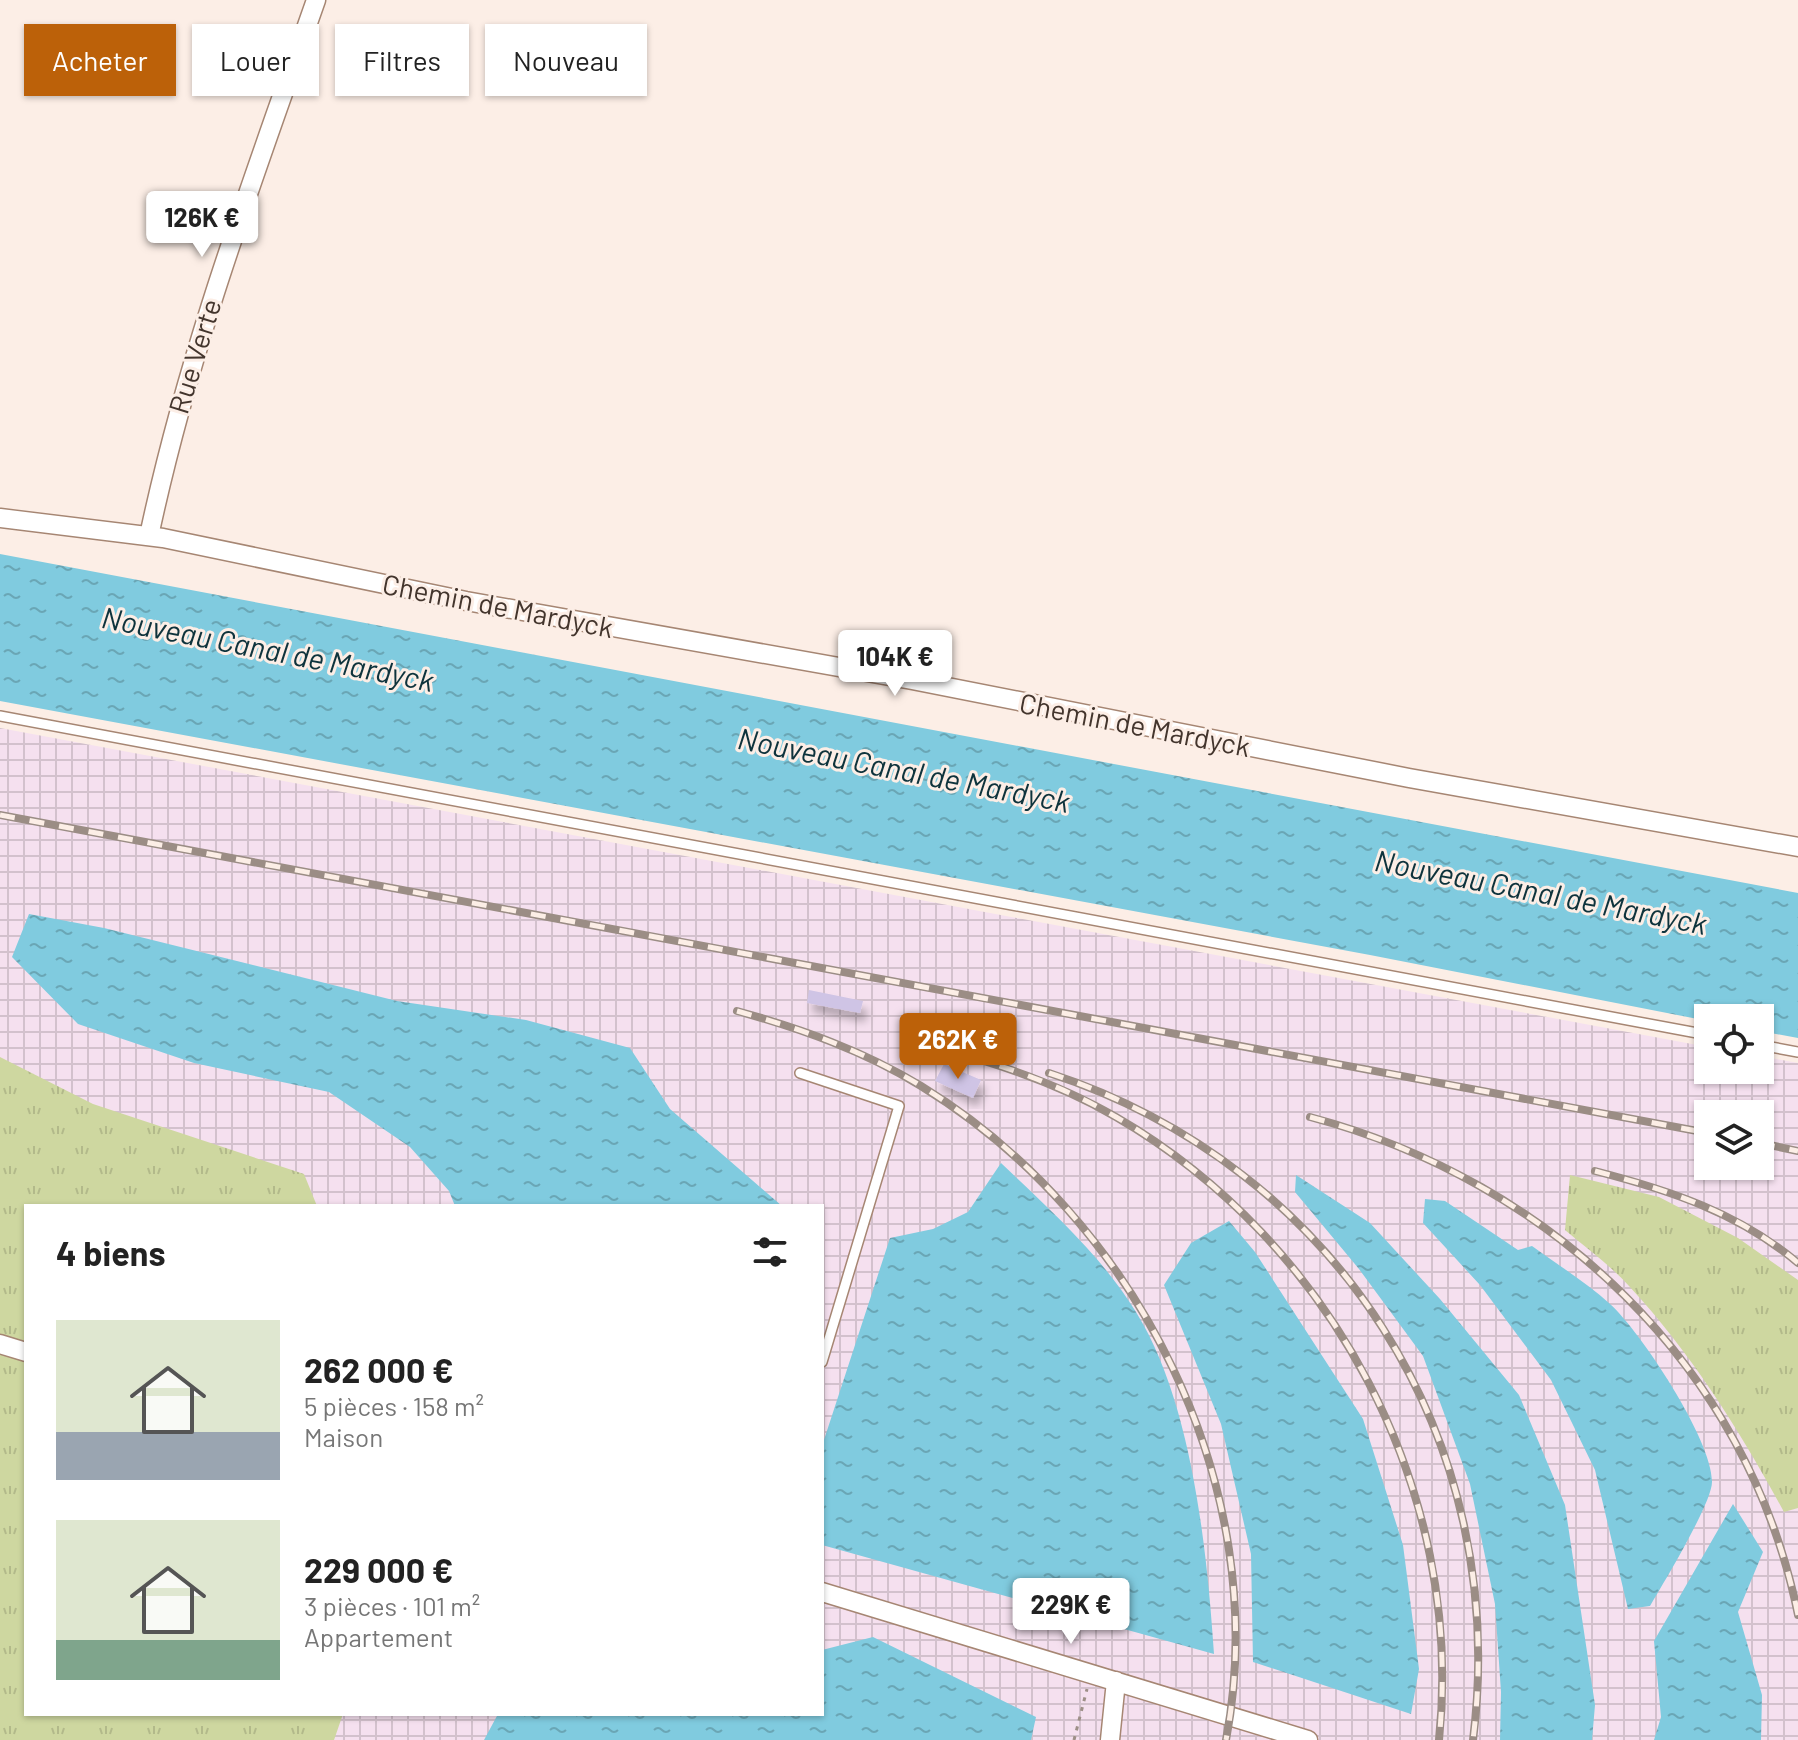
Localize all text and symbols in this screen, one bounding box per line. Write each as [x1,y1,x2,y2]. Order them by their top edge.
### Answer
chip: Acheter [24,24,176,96]
chip: Louer [192,24,319,96]
chip: Filtres [335,24,469,96]
chip: Nouveau [485,24,647,96]
pin: 126K € [137,191,267,259]
text: 126K € [164,201,240,232]
street label: Rue Verte [160,295,228,417]
street label: Chemin de Mardyck [380,566,616,644]
water label: Nouveau Canal de Mardyck [99,598,437,698]
pin: 104K € [830,630,960,698]
text: 104K € [856,640,934,671]
street label: Chemin de Mardyck [1017,685,1253,763]
water label: Nouveau Canal de Mardyck [735,719,1073,819]
water label: Nouveau Canal de Mardyck [1372,841,1710,941]
map controls [1694,1004,1774,1180]
button: locate [1694,1004,1774,1084]
pin: 262K € [893,1013,1023,1081]
text: 262K € [917,1023,999,1054]
button: layers [1694,1100,1774,1180]
icon: filters [748,1230,792,1274]
text: 4 biens [56,1232,166,1273]
text: 262 000 € [304,1349,454,1390]
icon: home [120,1352,216,1448]
text: 5 pièces · 158 m² [304,1390,484,1421]
text: Maison [304,1421,383,1452]
text: 229 000 € [304,1549,453,1590]
icon: home [120,1552,216,1648]
pin: 229K € [1006,1578,1136,1646]
text: 229K € [1031,1588,1111,1619]
text: 3 pièces · 101 m² [304,1590,480,1621]
text: Appartement [304,1621,453,1652]

